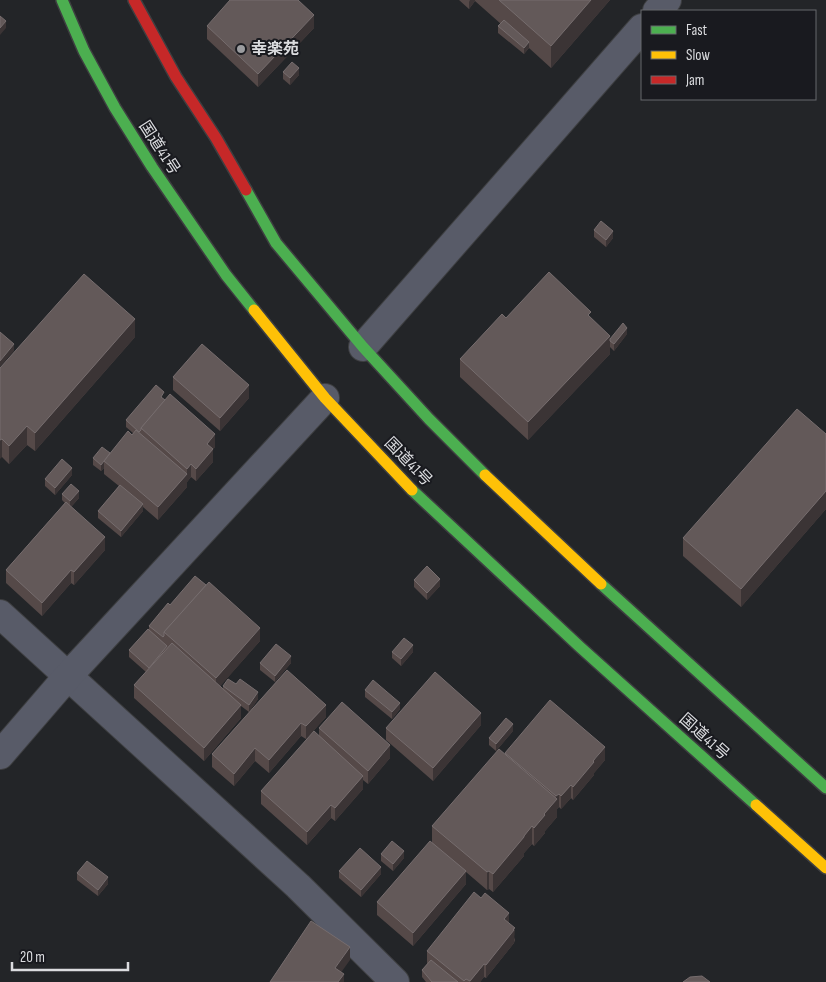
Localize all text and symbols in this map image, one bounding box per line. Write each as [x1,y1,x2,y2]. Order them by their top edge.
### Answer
legend [641,10,816,100]
text: Fast [686,21,708,40]
place label: 幸楽苑 [251,40,299,59]
marker: 幸楽苑 [235,43,247,55]
text: Slow [686,46,710,65]
text: Jam [685,71,704,90]
street label: 国道41号 [135,118,183,178]
street label: 国道41号 [380,434,436,490]
street label: 国道41号 [675,710,733,764]
scale bar [12,940,129,972]
text: 20 m [20,948,45,967]

